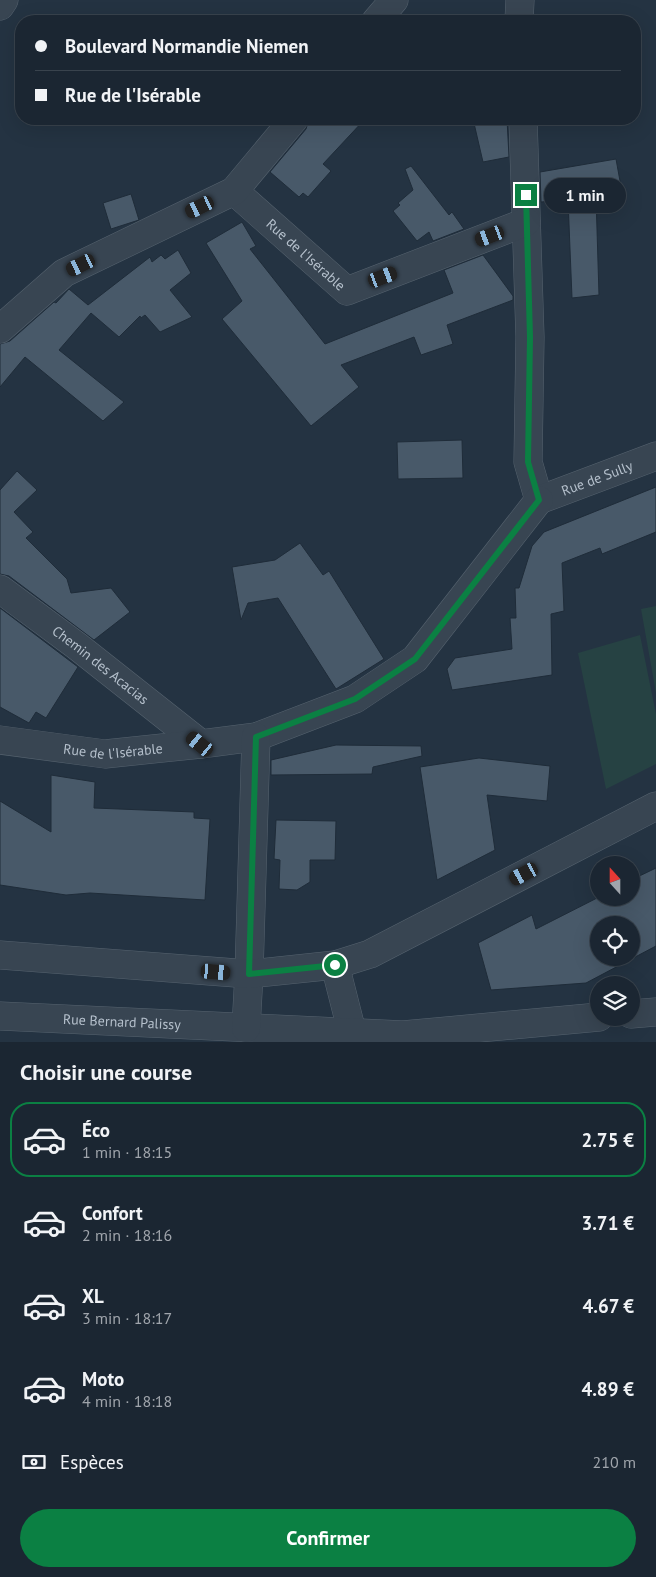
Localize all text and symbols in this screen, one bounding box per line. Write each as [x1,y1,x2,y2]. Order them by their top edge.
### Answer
text: Boulevard Normandie Niemen [65,34,309,58]
text: Rue de l'Isérable [65,83,201,107]
callout: 1 min [544,178,626,212]
route end [515,184,537,206]
text: 1 min [565,185,605,205]
car [183,194,216,220]
street label: Rue de l'Isérable [263,215,349,294]
car [473,224,506,248]
car [64,252,97,278]
car [366,265,399,289]
street label: Rue de Sully [559,456,636,500]
street label: Chemin des Acacias [49,622,152,708]
car [183,729,216,759]
street label: Rue de l'Isérable [62,739,164,763]
north arrow [590,856,640,906]
map controls [590,856,640,1026]
car [507,860,540,888]
button: locate [590,916,640,966]
route start [324,954,346,976]
car [200,963,231,981]
button: layers [590,976,640,1026]
street label: Rue Bernard Palissy [63,1010,182,1034]
text: Choisir une course [20,1058,192,1086]
icon: car [22,1117,67,1162]
text: Éco [82,1118,110,1142]
text: 2.75 € [581,1128,634,1152]
text: 1 min · 18:15 [82,1142,172,1162]
icon: car [22,1200,67,1245]
text: Confort [82,1201,143,1225]
text: 3.71 € [581,1211,634,1235]
text: 2 min · 18:16 [82,1225,172,1245]
icon: car [22,1283,67,1328]
text: XL [82,1284,104,1308]
text: 4.67 € [582,1294,634,1318]
text: 3 min · 18:17 [82,1308,172,1328]
icon: car [22,1366,67,1411]
text: Moto [82,1367,124,1391]
text: 4.89 € [581,1377,634,1401]
text: 4 min · 18:18 [82,1391,172,1411]
icon: cash [20,1448,48,1476]
text: Espèces [60,1450,124,1474]
text: 210 m [593,1452,636,1472]
button: Confirmer [20,1509,636,1567]

